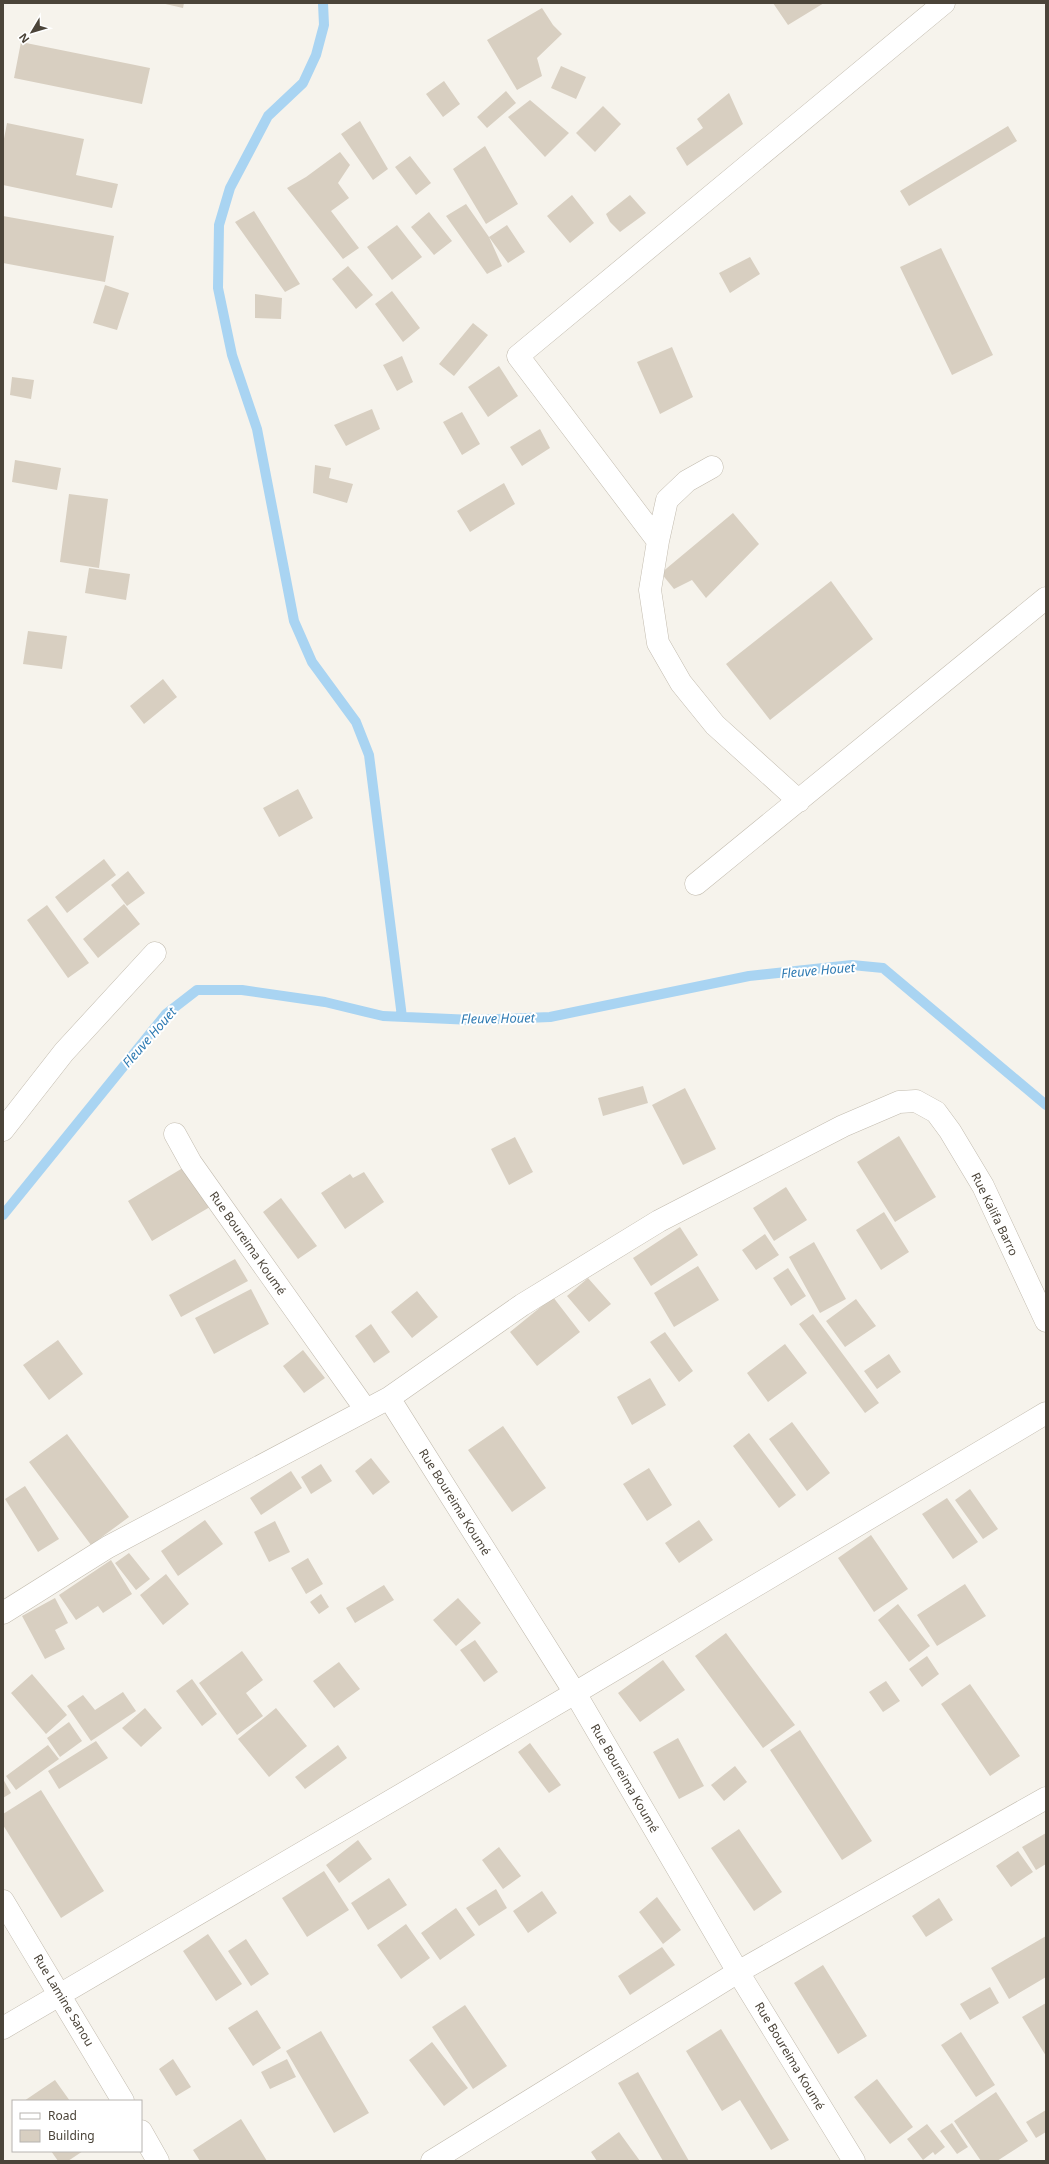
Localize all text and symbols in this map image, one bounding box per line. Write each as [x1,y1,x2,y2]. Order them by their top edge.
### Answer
north arrow [12,12,52,52]
text: N [15,30,32,47]
water label: Fleuve Houet [780,958,856,982]
water label: Fleuve Houet [118,1003,181,1071]
water label: Fleuve Houet [461,1008,536,1028]
street label: Rue Kalifa Barro [968,1170,1022,1258]
street label: Rue Boureima Koumé [206,1188,290,1298]
street label: Rue Boureima Koumé [415,1445,495,1559]
street label: Rue Boureima Koumé [587,1720,663,1836]
street label: Rue Lamine Sanou [30,1951,98,2049]
street label: Rue Boureima Koumé [751,1999,829,2113]
legend [12,2100,142,2152]
text: Road [48,2107,77,2124]
text: Building [48,2127,95,2144]

